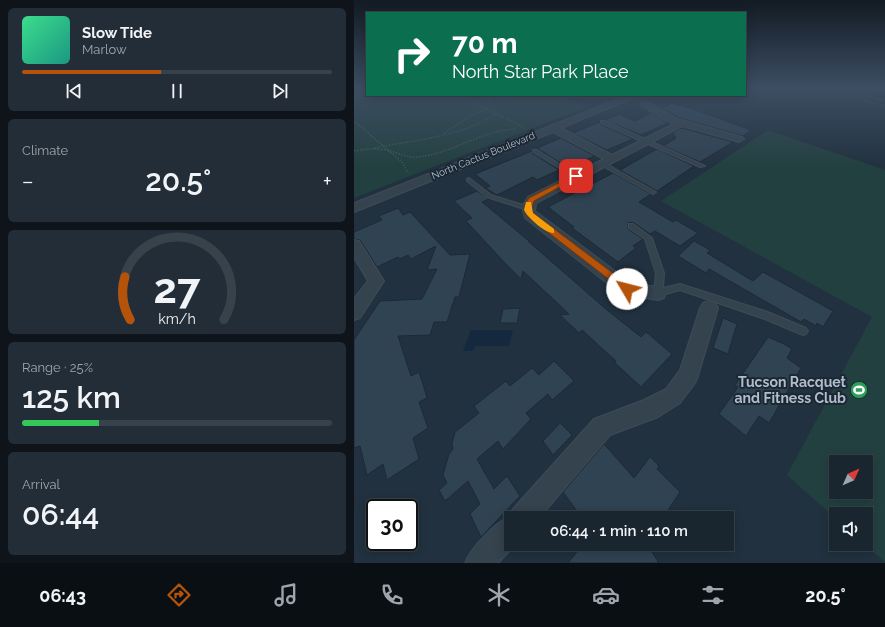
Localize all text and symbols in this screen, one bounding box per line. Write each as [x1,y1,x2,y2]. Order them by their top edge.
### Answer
text: Slow Tide [82,24,152,42]
text: 70 m [452,27,518,60]
icon: right [386,28,438,80]
text: Marlow [82,42,127,57]
text: North Star Park Place [452,61,629,82]
icon: previous [63,80,85,102]
icon: pause [166,80,188,102]
icon: next [269,80,291,102]
street label: North Cactus Boulevard [430,130,536,181]
text: Climate [22,143,68,158]
pin [559,159,593,193]
text: 20.5° [145,163,211,198]
icon: arrive [565,165,587,187]
text: − [22,168,34,194]
text: + [323,168,332,194]
text: 27 [154,263,201,312]
position arrow [606,268,648,310]
text: km/h [158,310,196,326]
text: Range · 25% [22,360,93,375]
place label: Tucson Racquet and Fitness Club [735,374,847,406]
text: 125 km [22,380,121,415]
sports icon: Tucson Racquet and Fitness Club [849,380,869,400]
north arrow [829,455,873,499]
map controls [829,455,873,551]
text: Arrival [22,477,60,492]
text: 06:44 [22,497,99,532]
speed limit sign: 30 [366,499,418,551]
button: sound [829,507,873,551]
text: 06:44 · 1 min · 110 m [550,522,688,540]
icon: directions [165,581,193,609]
icon: music [272,581,300,609]
icon: phone [378,581,406,609]
icon: climate [485,581,513,609]
icon: car [592,581,620,609]
icon: filters [699,581,727,609]
text: 06:43 [39,585,86,606]
text: 20.5° [805,585,846,606]

